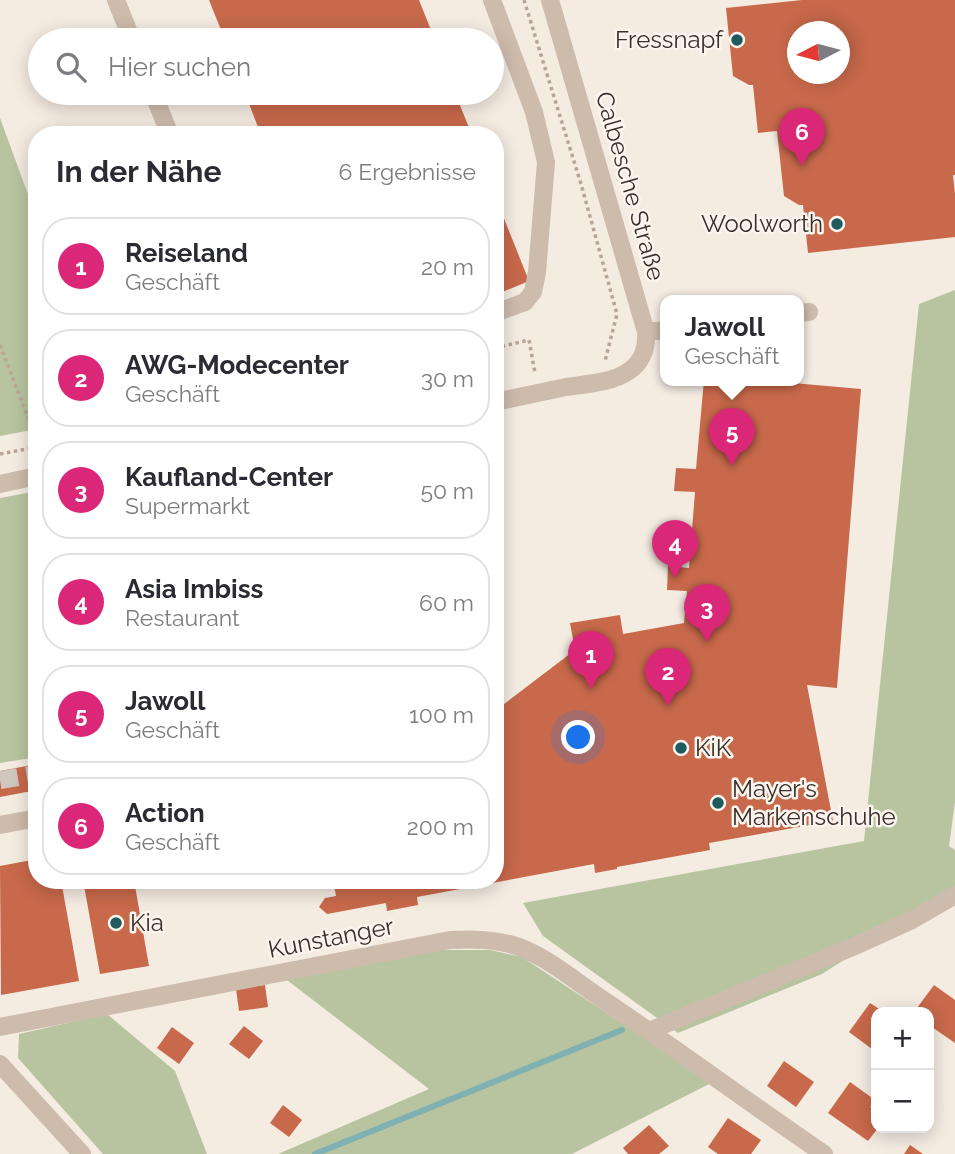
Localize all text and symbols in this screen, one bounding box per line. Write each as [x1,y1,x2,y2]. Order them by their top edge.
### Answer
north arrow [787,21,850,84]
place label: Fressnapf [615,25,724,54]
search box [28,28,504,105]
marker: Fressnapf [729,32,745,48]
icon: search [52,48,90,86]
text: Hier suchen [108,52,251,82]
street label: Calbesche Straße [590,88,671,284]
pin: 6 [779,108,825,166]
text: In der Nähe [56,154,221,189]
text: 6 Ergebnisse [339,158,476,185]
place label: Woolworth [701,209,823,238]
marker: Woolworth [829,216,845,232]
text: Reiseland [125,238,248,268]
text: 1 [75,253,87,280]
text: 20 m [421,253,474,280]
text: Geschäft [125,268,220,295]
popup [660,295,804,386]
text: Jawoll [685,312,765,342]
text: Geschäft [685,342,779,369]
text: AWG-Modecenter [125,350,349,380]
text: 2 [75,365,87,392]
text: 30 m [421,365,474,392]
text: Geschäft [125,380,220,407]
pin: 5 [709,408,755,466]
text: Kaufland-Center [125,462,333,492]
text: 3 [75,477,87,504]
text: 50 m [420,477,474,504]
text: Supermarkt [125,492,250,519]
pin: 4 [652,520,698,578]
text: Asia Imbiss [125,574,263,604]
pin: 3 [684,584,730,642]
text: 4 [74,589,88,616]
text: 60 m [419,589,474,616]
text: Restaurant [125,604,240,631]
pin: 1 [568,631,614,689]
pin: 2 [645,648,691,706]
text: Jawoll [125,686,206,716]
text: 5 [75,701,87,728]
text: 100 m [409,701,474,728]
text: Geschäft [125,716,220,743]
your location [561,720,595,754]
place label: KiK [695,733,732,762]
marker: KiK [673,740,689,756]
place label: Mayer's Markenschuhe [732,774,896,831]
marker: Mayer's Markenschuhe [710,795,726,811]
text: Action [125,798,205,828]
text: 6 [74,813,88,840]
text: 200 m [407,813,474,840]
text: Geschäft [125,828,220,855]
place label: Kia [130,908,164,937]
street label: Kunstanger [266,911,397,964]
marker: Kia [108,915,124,931]
map controls [871,1007,934,1133]
button: + [871,1007,934,1070]
button: − [871,1070,934,1133]

